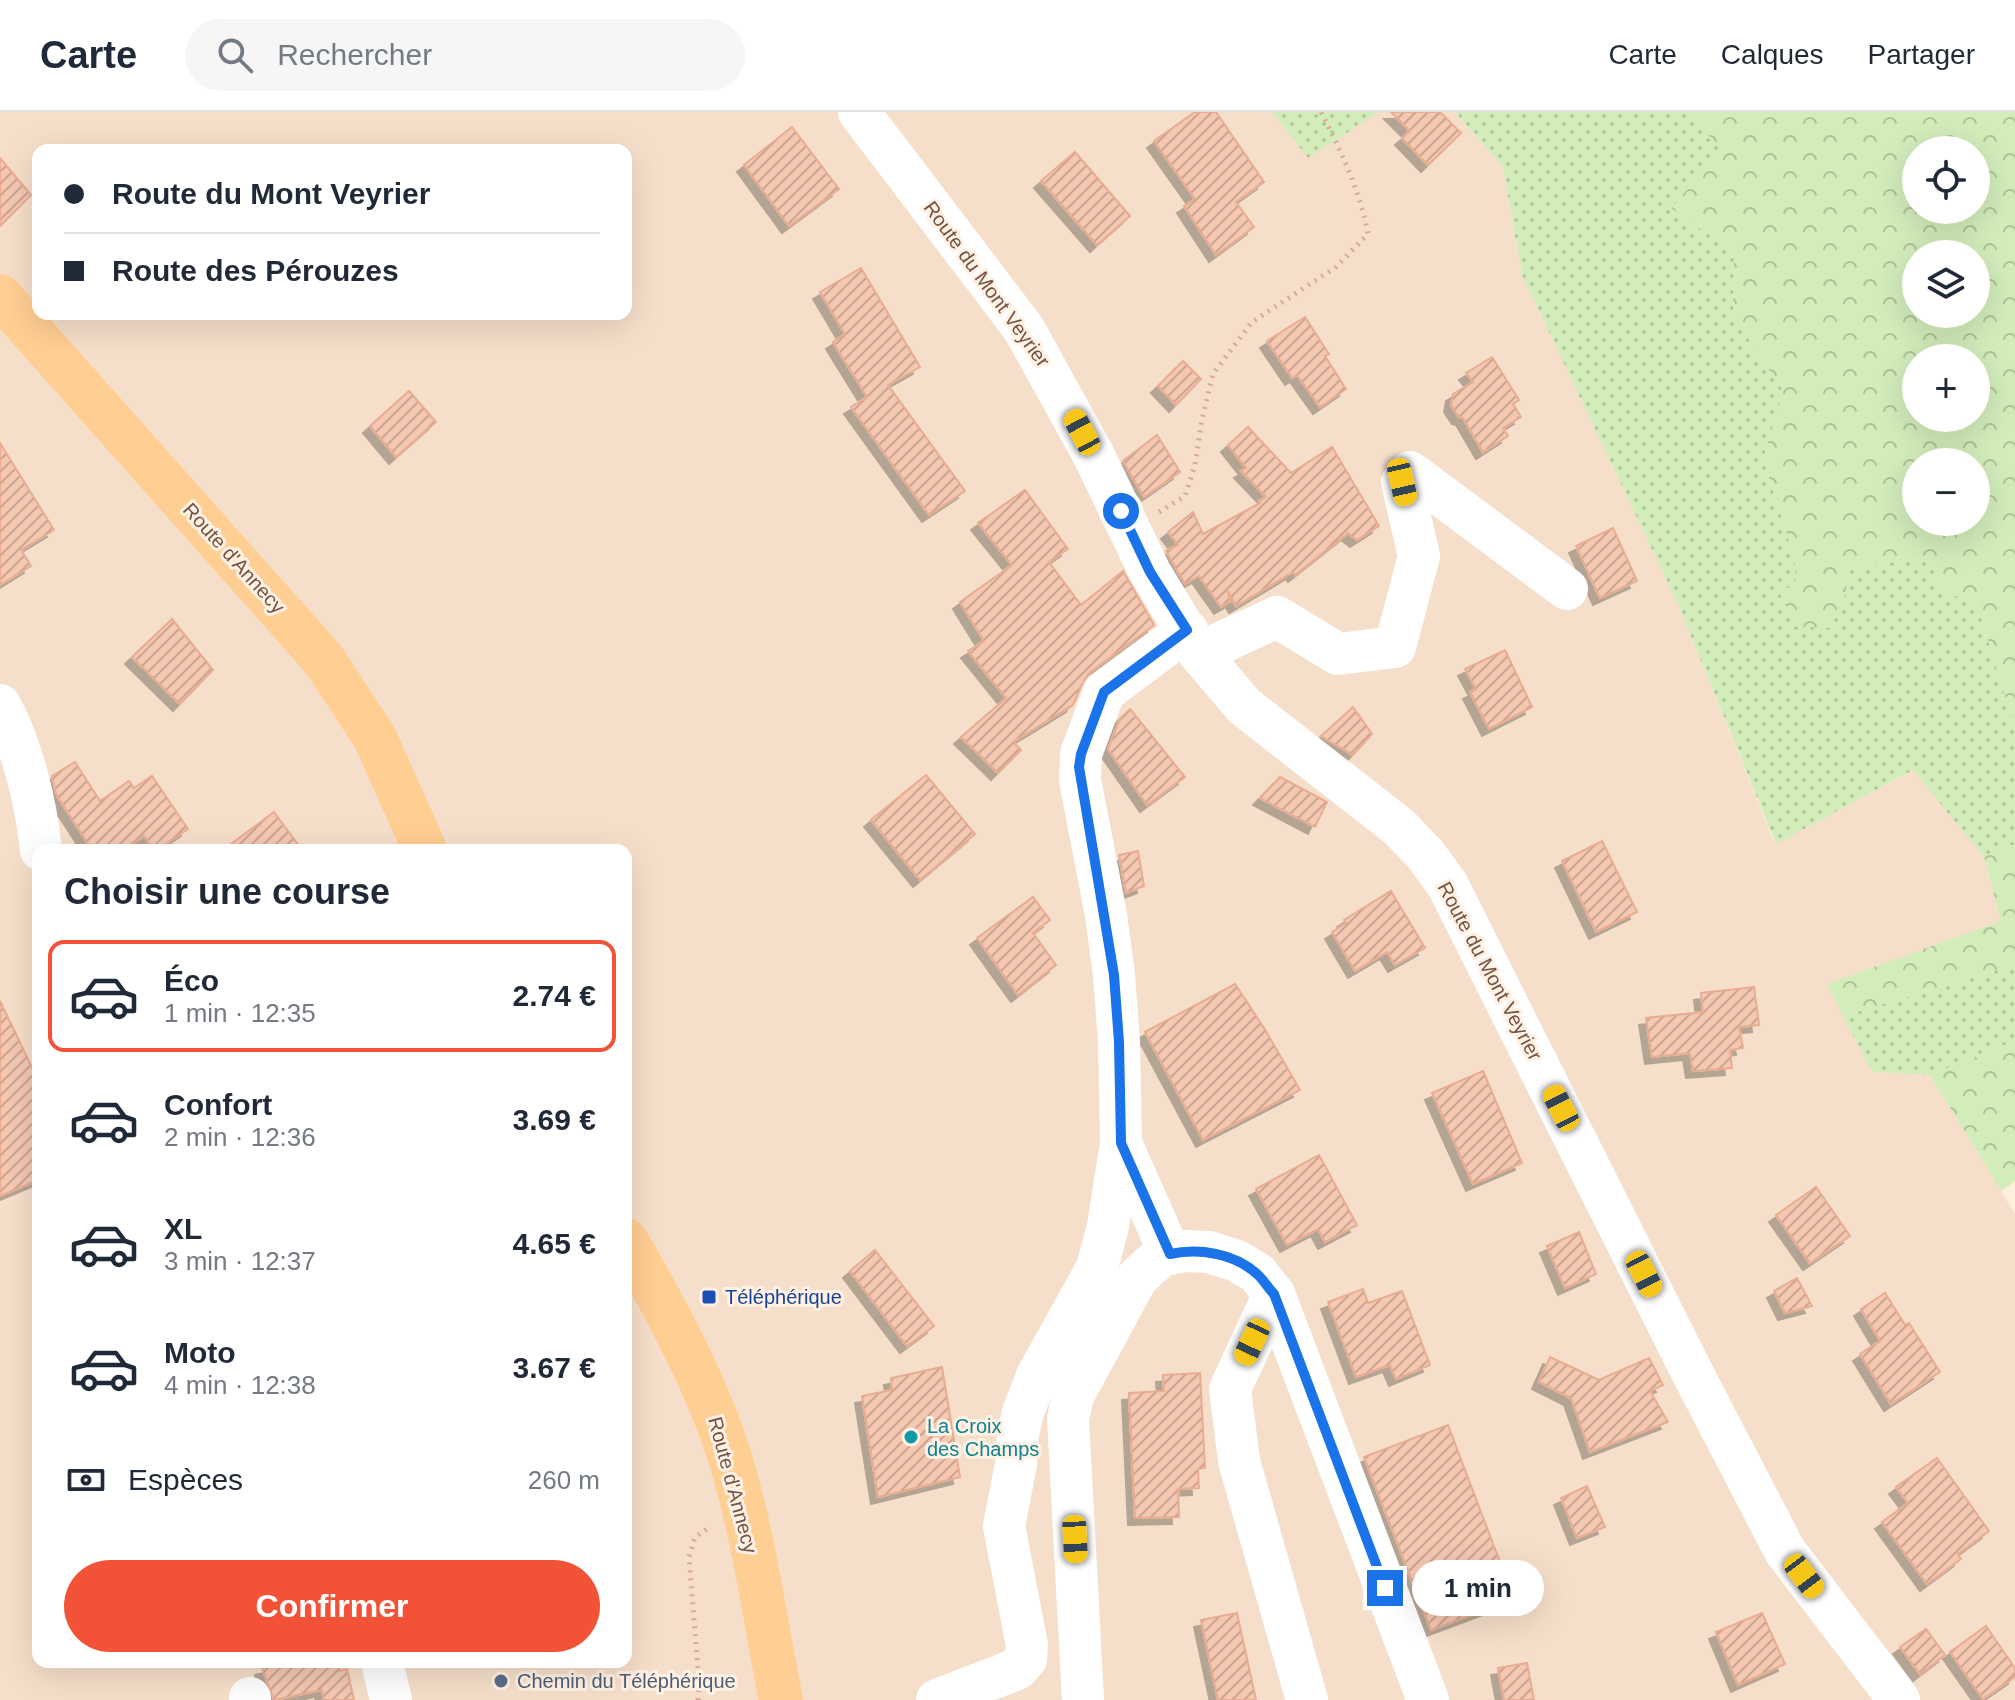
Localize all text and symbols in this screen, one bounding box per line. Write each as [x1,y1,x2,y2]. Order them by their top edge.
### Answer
search box [185,19,745,91]
icon: search [213,33,257,77]
text: Carte [40,34,137,76]
text: Rechercher [277,38,432,71]
text: Carte [1608,39,1677,70]
text: Calques [1721,39,1824,70]
text: Partager [1868,39,1975,70]
map controls [1902,136,1990,536]
button: locate [1902,136,1990,224]
text: Route du Mont Veyrier [112,177,430,210]
street label: Route du Mont Veyrier [920,197,1055,371]
button: layers [1902,240,1990,328]
text: Route des Pérouzes [112,254,399,287]
button: + [1902,344,1990,432]
car [1060,405,1104,459]
button: − [1902,448,1990,536]
car [1385,456,1419,508]
route start [1103,493,1139,529]
street label: Route d'Annecy [179,498,289,618]
text: Choisir une course [64,871,390,912]
street label: Route du Mont Veyrier [1434,878,1547,1064]
icon: car [68,960,140,1032]
text: Éco [164,964,219,997]
text: 2.74 € [513,979,596,1012]
text: 1 min · 12:35 [164,998,316,1028]
car [1539,1081,1583,1135]
icon: car [68,1084,140,1156]
text: Confort [164,1088,272,1121]
text: 3.69 € [513,1103,596,1136]
text: 2 min · 12:36 [164,1122,316,1152]
icon: car [68,1208,140,1280]
text: XL [164,1212,202,1245]
text: 4.65 € [513,1227,596,1260]
text: 3 min · 12:37 [164,1246,316,1276]
car [1622,1247,1666,1301]
place label: Téléphérique [725,1286,842,1308]
marker: Téléphérique [700,1288,718,1306]
car [1231,1315,1273,1369]
icon: car [68,1332,140,1404]
text: Moto [164,1336,236,1369]
text: 3.67 € [513,1351,596,1384]
text: 4 min · 12:38 [164,1370,316,1400]
street label: Route d'Annecy [704,1414,762,1556]
place label: La Croix des Champs [927,1415,1039,1460]
marker: La Croix des Champs [902,1428,920,1446]
icon: cash [64,1458,108,1502]
text: Espèces [128,1463,243,1496]
text: 260 m [528,1465,600,1495]
car [1062,1514,1088,1564]
car [1780,1550,1828,1602]
button: Confirmer [64,1560,600,1652]
callout: 1 min [1413,1560,1545,1616]
route end [1367,1570,1403,1606]
text: 1 min [1444,1573,1512,1603]
place label: Chemin du Téléphérique [517,1670,736,1692]
marker: Chemin du Téléphérique [492,1672,510,1690]

